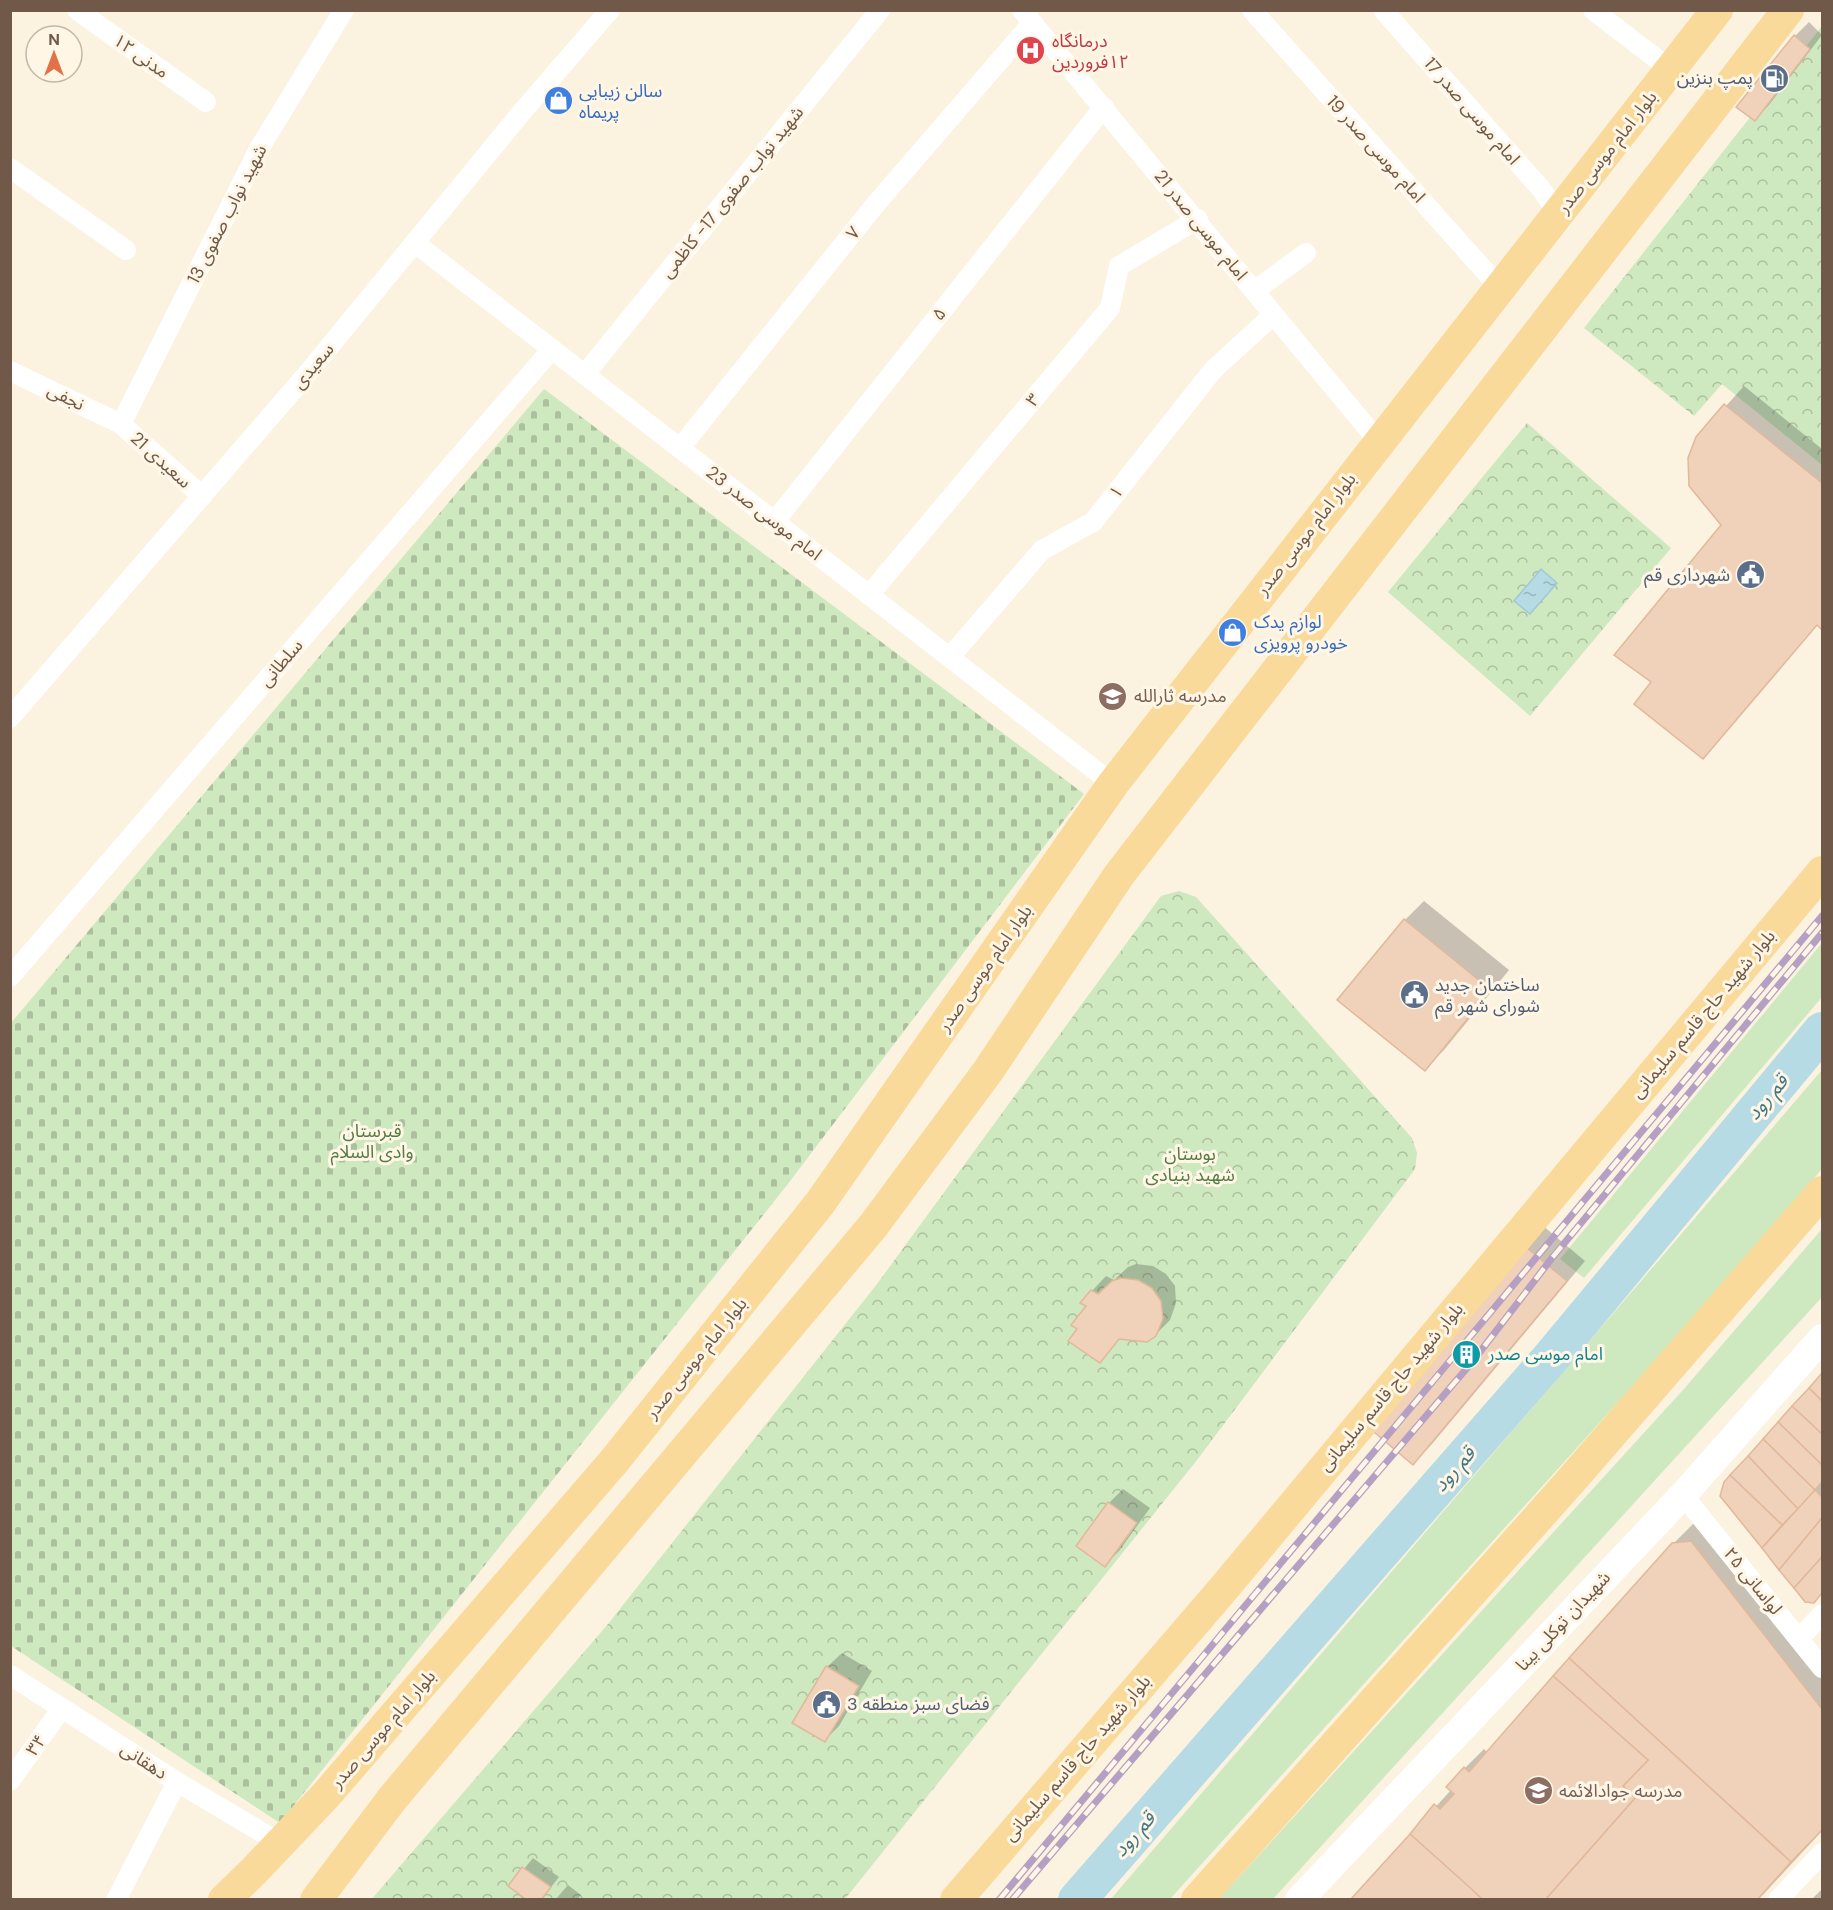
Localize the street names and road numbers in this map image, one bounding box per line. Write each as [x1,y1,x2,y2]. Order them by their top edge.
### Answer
street label: مدنی ۱۲ [109,28,173,84]
street label: امام موسی صدر 17 [1417,52,1525,171]
street label: بلوار امام موسی صدر [1551,86,1664,220]
street label: امام موسی صدر 19 [1320,90,1431,209]
street label: شهید نواب صفوی 17- کاظمی [655,101,809,283]
street label: شهید نواب صفوی 13 [182,140,272,288]
street label: امام موسی صدر 21 [1147,165,1253,287]
street label: ۷ [840,221,866,245]
street label: ۵ [926,303,952,325]
street label: سعیدی [287,338,339,394]
street label: نجفی [43,378,89,416]
street label: ۳ [1020,388,1046,412]
street label: سعیدی 21 [125,426,197,494]
street label: امام موسی صدر 23 [700,460,827,567]
street label: بلوار امام موسی صدر [1250,468,1363,602]
street label: ۱ [1103,481,1129,503]
street label: سلطانی [254,634,308,692]
street label: بلوار امام موسی صدر [932,900,1039,1038]
street label: بلوار شهید حاج قاسم سلیمانی [1625,925,1781,1104]
street label: بلوار امام موسی صدر [639,1292,754,1426]
street label: بلوار شهید حاج قاسم سلیمانی [1313,1298,1469,1477]
street label: لواسانی ۲۵ [1718,1542,1788,1620]
street label: شهیدان توکلی بینا [1510,1566,1616,1676]
street label: بلوار امام موسی صدر [324,1665,443,1795]
street label: بلوار شهید حاج قاسم سلیمانی [998,1670,1157,1847]
street label: ۳۴ [20,1730,52,1760]
street label: دهقانی [116,1737,172,1785]

